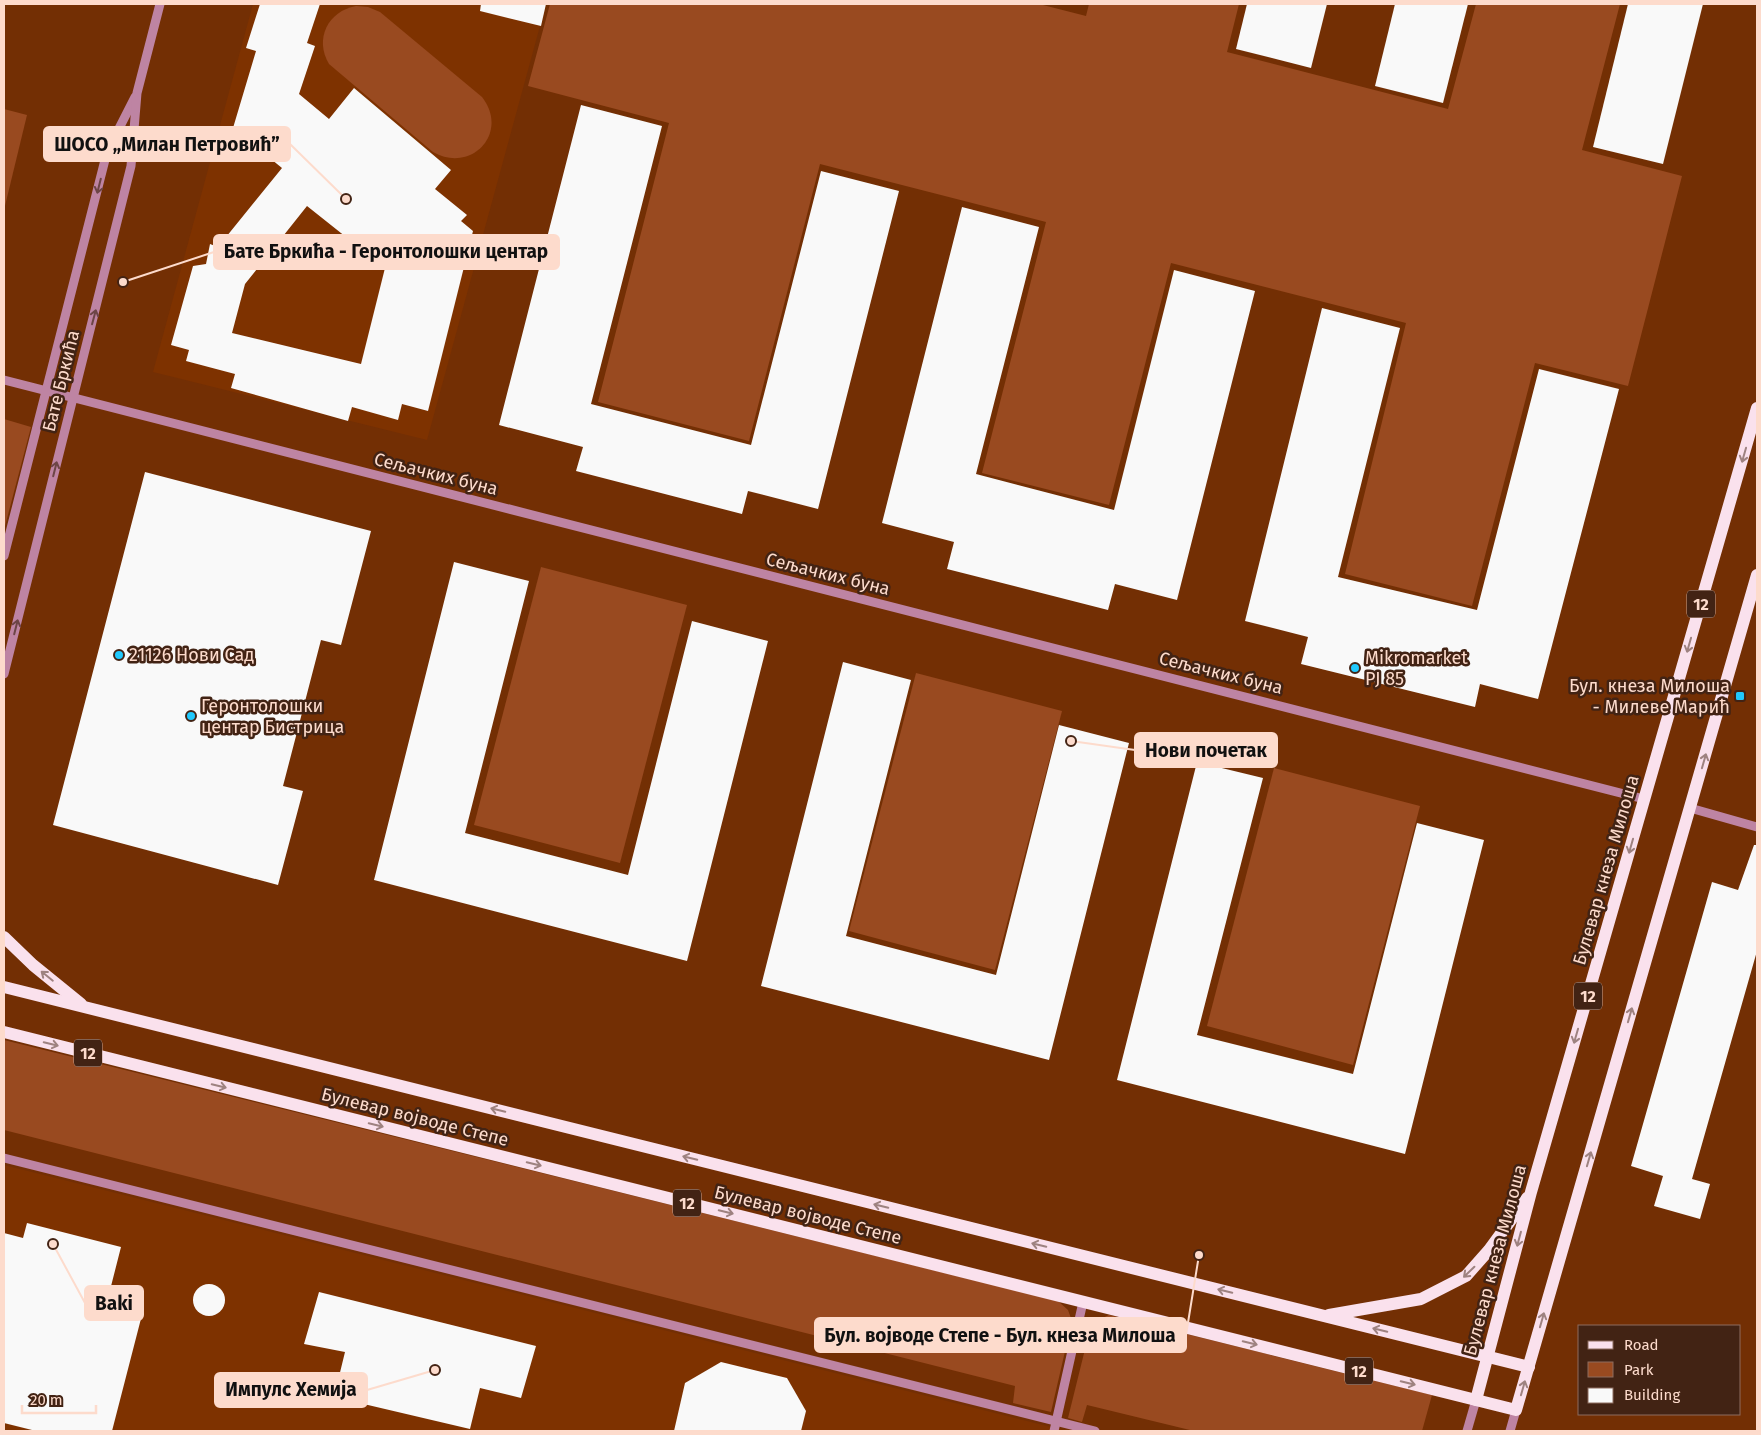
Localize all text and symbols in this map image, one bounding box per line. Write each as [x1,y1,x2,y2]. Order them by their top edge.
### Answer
callout: ШОСО „Милан Петровић” [44,127,290,161]
text: ШОСО „Милан Петровић” [54,133,280,156]
one-way arrow [94,177,103,193]
callout: Бате Бркића - Геронтолошки центар [214,235,559,269]
text: Бате Бркића - Геронтолошки центар [224,240,548,263]
one-way arrow [90,309,99,325]
street label: Бате Бркића [38,328,84,434]
one-way arrow [1738,447,1748,463]
street label: Сељачких буна [372,448,500,500]
one-way arrow [51,462,61,478]
street label: Сељачких буна [764,548,892,600]
road number: 12 [1687,590,1715,618]
one-way arrow [12,620,21,636]
one-way arrow [1684,637,1693,653]
place label: 21126 Нови Сад [129,644,254,666]
street label: Сељачких буна [1157,647,1285,699]
place label: Mikromarket PJ 85 [1365,647,1468,690]
marker: 21126 Нови Сад [113,649,125,661]
marker: Mikromarket PJ 85 [1349,662,1361,674]
place label: Бул. кнеза Милоша - Милеве Марић [1569,675,1730,718]
marker: Бул. кнеза Милоша - Милеве Марић [1734,690,1746,702]
place label: Геронтолошки центар Бистрица [201,695,344,738]
marker: Геронтолошки центар Бистрица [185,710,197,722]
callout: Нови почетак [1135,733,1277,767]
text: Нови почетак [1145,739,1267,762]
one-way arrow [1699,753,1709,769]
street label: Булевар кнеза Милоша [1568,772,1644,968]
one-way arrow [1625,838,1635,854]
one-way arrow [41,971,54,982]
road number: 12 [1574,982,1602,1009]
one-way arrow [1626,1008,1636,1024]
one-way arrow [1571,1028,1580,1044]
one-way arrow [43,1040,59,1049]
road number: 12 [74,1040,102,1066]
one-way arrow [210,1081,226,1091]
street label: Булевар војводе Степе [319,1083,511,1151]
one-way arrow [490,1105,506,1114]
one-way arrow [368,1121,384,1130]
one-way arrow [1584,1152,1594,1168]
one-way arrow [682,1153,698,1162]
one-way arrow [526,1160,542,1170]
street label: Булевар кнеза Милоша [1459,1162,1531,1358]
street label: Булевар војводе Степе [712,1181,904,1249]
road number: 12 [673,1190,701,1216]
one-way arrow [874,1201,890,1210]
one-way arrow [717,1208,733,1217]
one-way arrow [1513,1231,1523,1247]
one-way arrow [1031,1240,1047,1249]
one-way arrow [1463,1266,1475,1278]
callout: Baki [85,1286,143,1320]
one-way arrow [1218,1286,1234,1296]
text: Baki [95,1292,133,1315]
one-way arrow [1538,1312,1548,1328]
callout: Бул. војводе Степе - Бул. кнеза Милоша [815,1318,1186,1352]
text: Бул. војводе Степе - Бул. кнеза Милоша [824,1324,1176,1347]
one-way arrow [1372,1325,1388,1334]
legend [1578,1325,1741,1415]
text: Road [1624,1336,1659,1354]
one-way arrow [1241,1339,1257,1348]
road number: 12 [1345,1358,1373,1384]
text: Park [1624,1361,1654,1379]
callout: Импулс Хемија [215,1373,367,1407]
text: Импулс Хемија [225,1378,357,1401]
one-way arrow [1399,1379,1415,1388]
one-way arrow [1518,1381,1528,1397]
scale bar [22,1382,96,1414]
text: Building [1624,1386,1680,1404]
text: 20 m [30,1391,63,1409]

